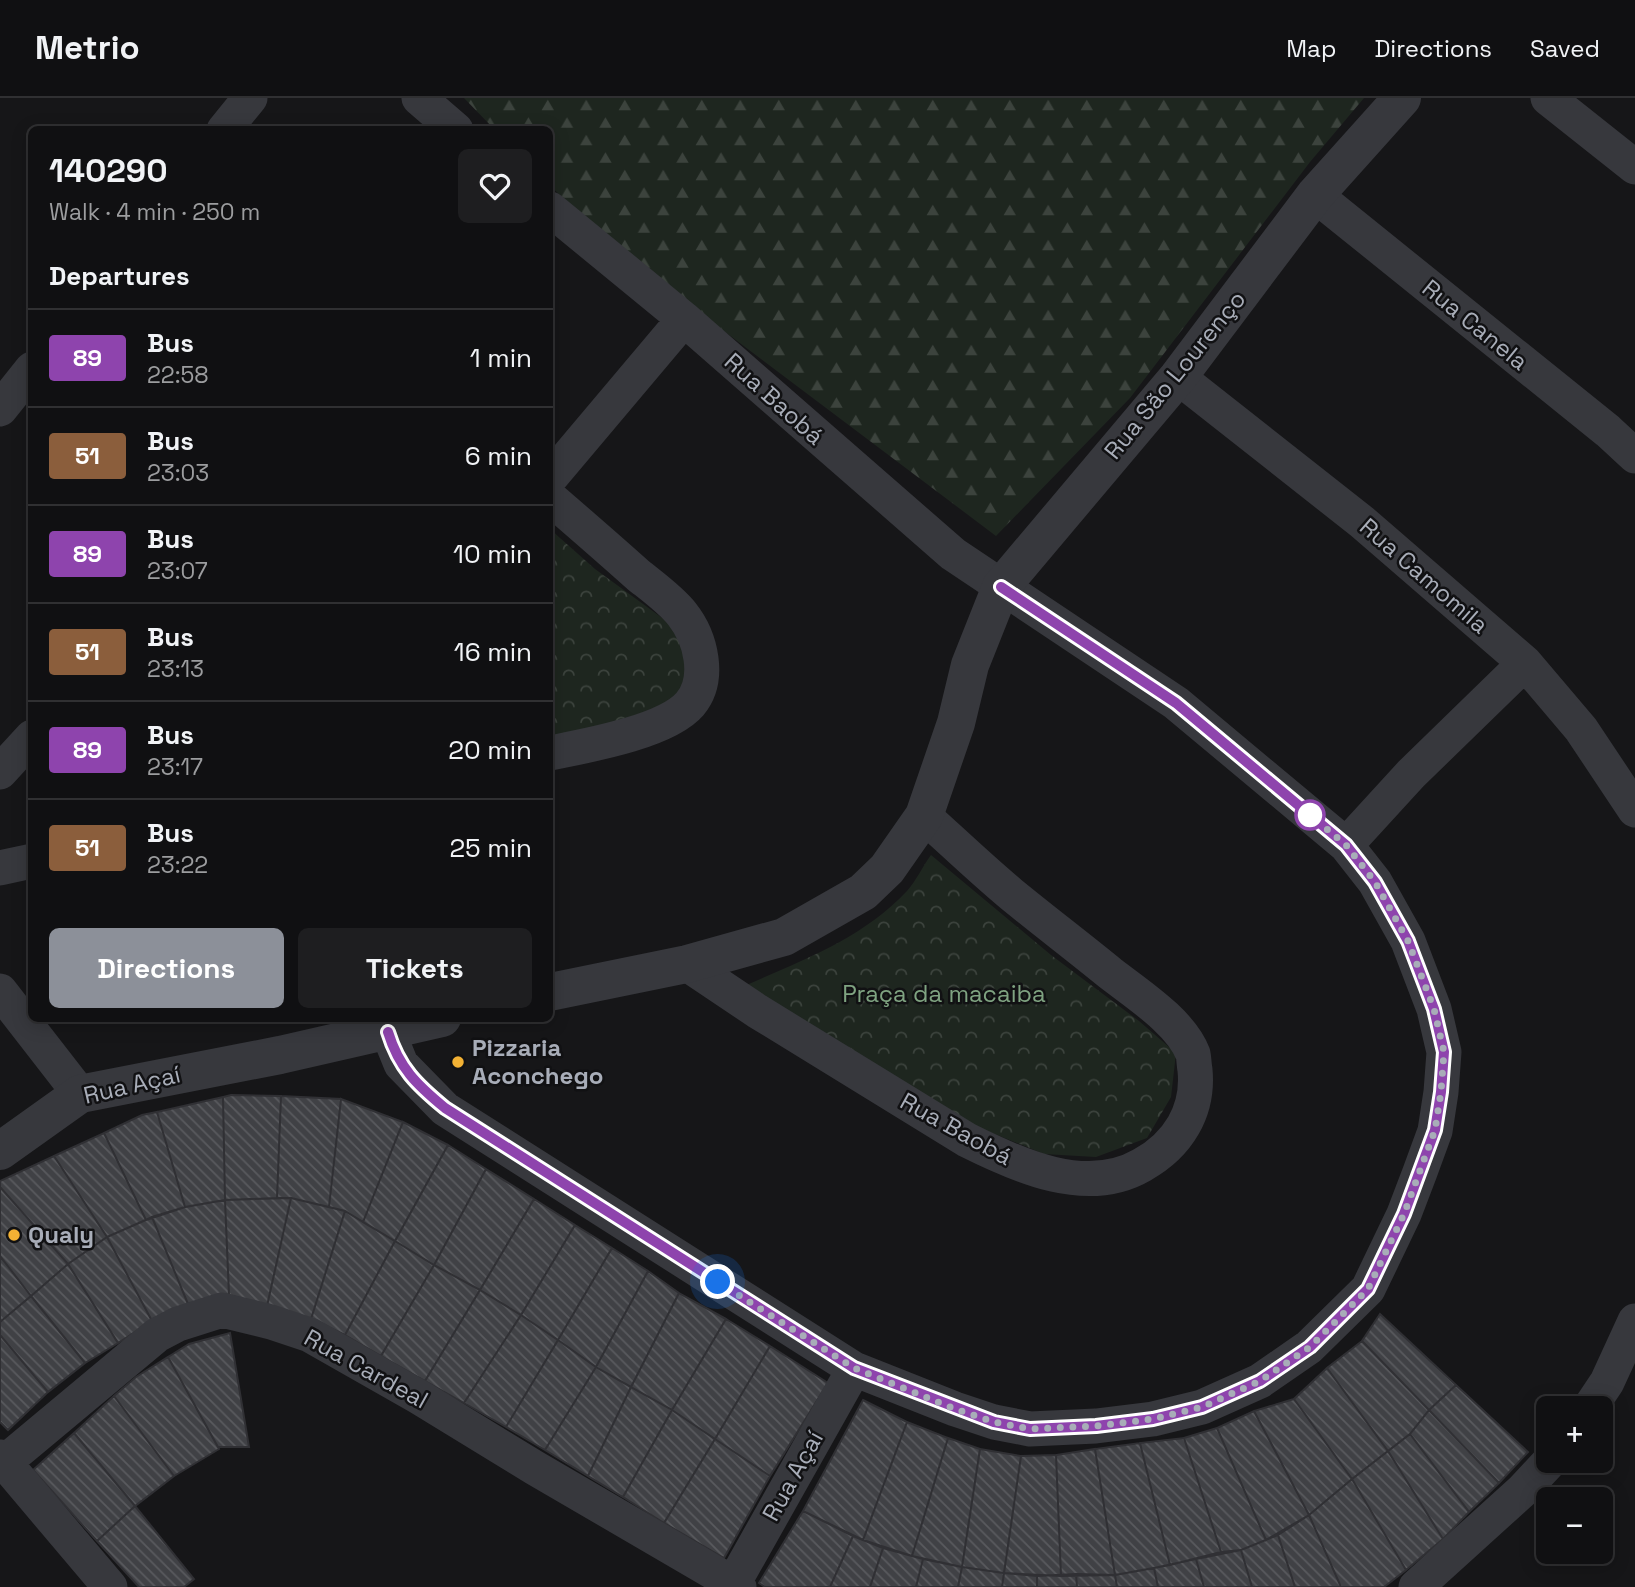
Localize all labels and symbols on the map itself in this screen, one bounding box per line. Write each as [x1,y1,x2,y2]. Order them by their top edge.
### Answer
street label: Rua Canela [1416,272,1535,377]
street label: Rua São Lourenço [1097,284,1252,465]
street label: Rua Baobá [718,346,831,452]
street label: Rua Camomila [1354,511,1495,640]
unlabelled marker [1295,800,1325,830]
park label: Praça da macaiba [842,978,1046,1009]
place label: Pizzaria Aconchego [472,1032,603,1091]
marker: Pizzaria Aconchego [450,1054,466,1070]
street label: Rua Açaí [80,1058,184,1111]
street label: Rua Baobá [895,1085,1018,1172]
place label: Qualy [28,1219,94,1250]
marker: Qualy [6,1227,22,1243]
your location [700,1264,735,1299]
street label: Rua Cardeal [299,1322,434,1415]
street label: Rua Açaí [755,1425,830,1526]

